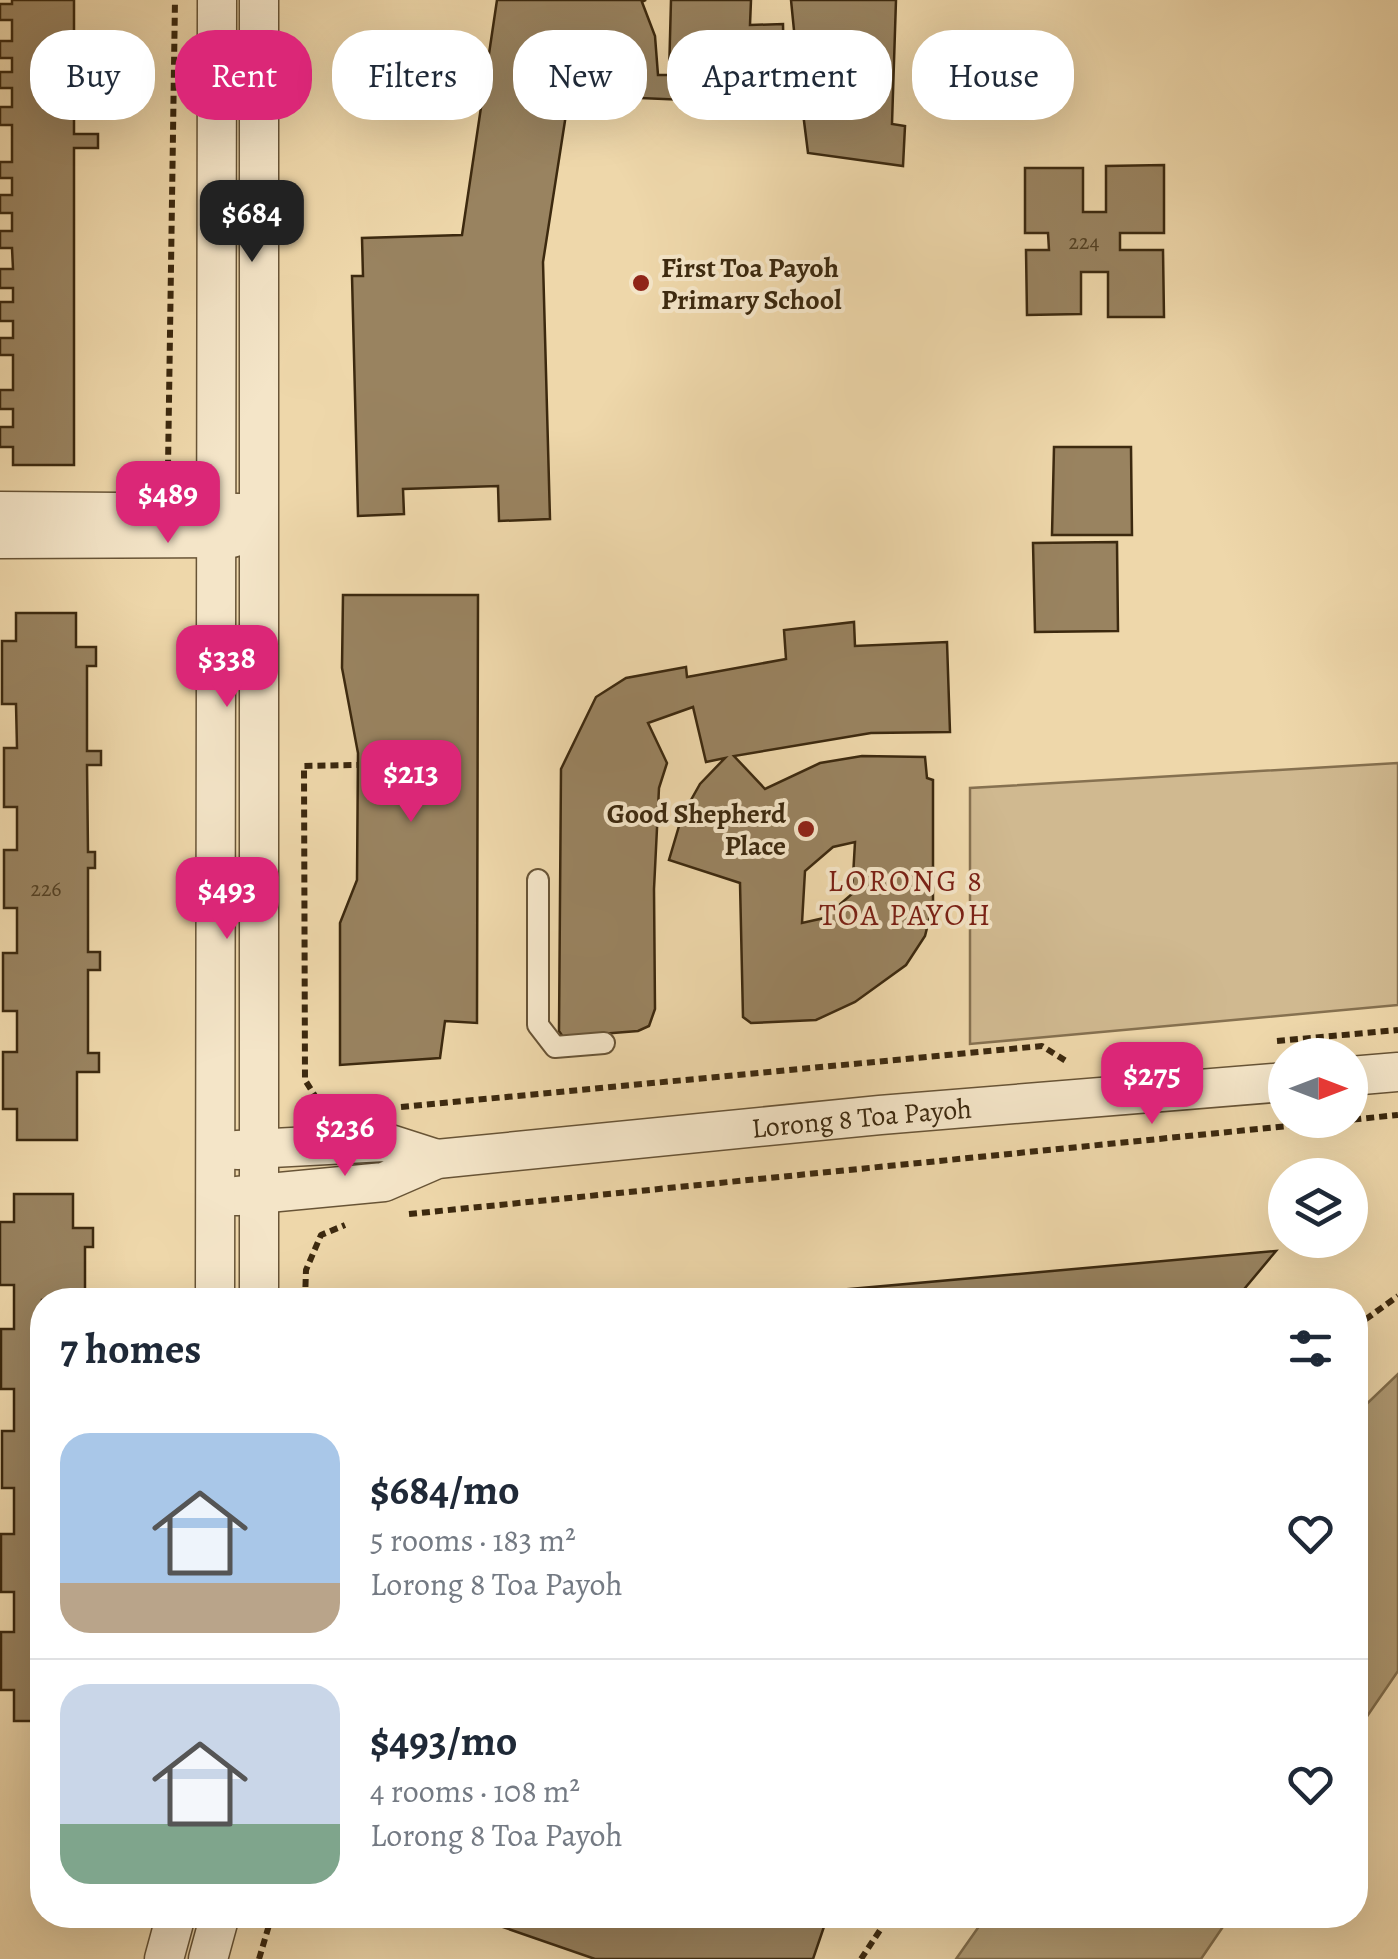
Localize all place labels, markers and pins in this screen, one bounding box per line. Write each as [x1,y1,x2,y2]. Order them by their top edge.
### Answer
pin: $684 [193,180,311,265]
place label: First Toa Payoh Primary School [661,249,842,319]
marker: First Toa Payoh Primary School [630,272,652,294]
pin: $489 [109,461,227,546]
pin: $338 [168,625,286,710]
pin: $213 [352,740,470,825]
place label: Good Shepherd Place [607,795,787,865]
marker: Good Shepherd Place [795,818,817,840]
pin: $493 [168,857,286,942]
pin: $275 [1093,1042,1211,1127]
pin: $236 [286,1094,404,1179]

